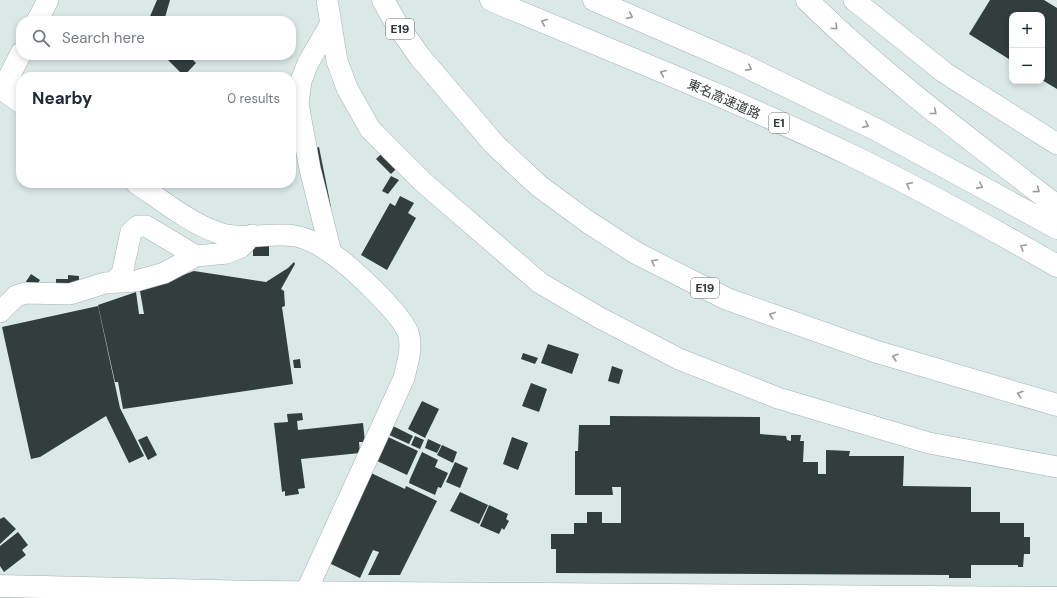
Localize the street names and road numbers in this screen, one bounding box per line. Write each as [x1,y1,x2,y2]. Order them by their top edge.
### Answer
road number: E19 [386,19,414,39]
street label: 東名高速道路 [685,75,763,123]
road number: E1 [769,113,789,133]
road number: E19 [691,278,719,298]

